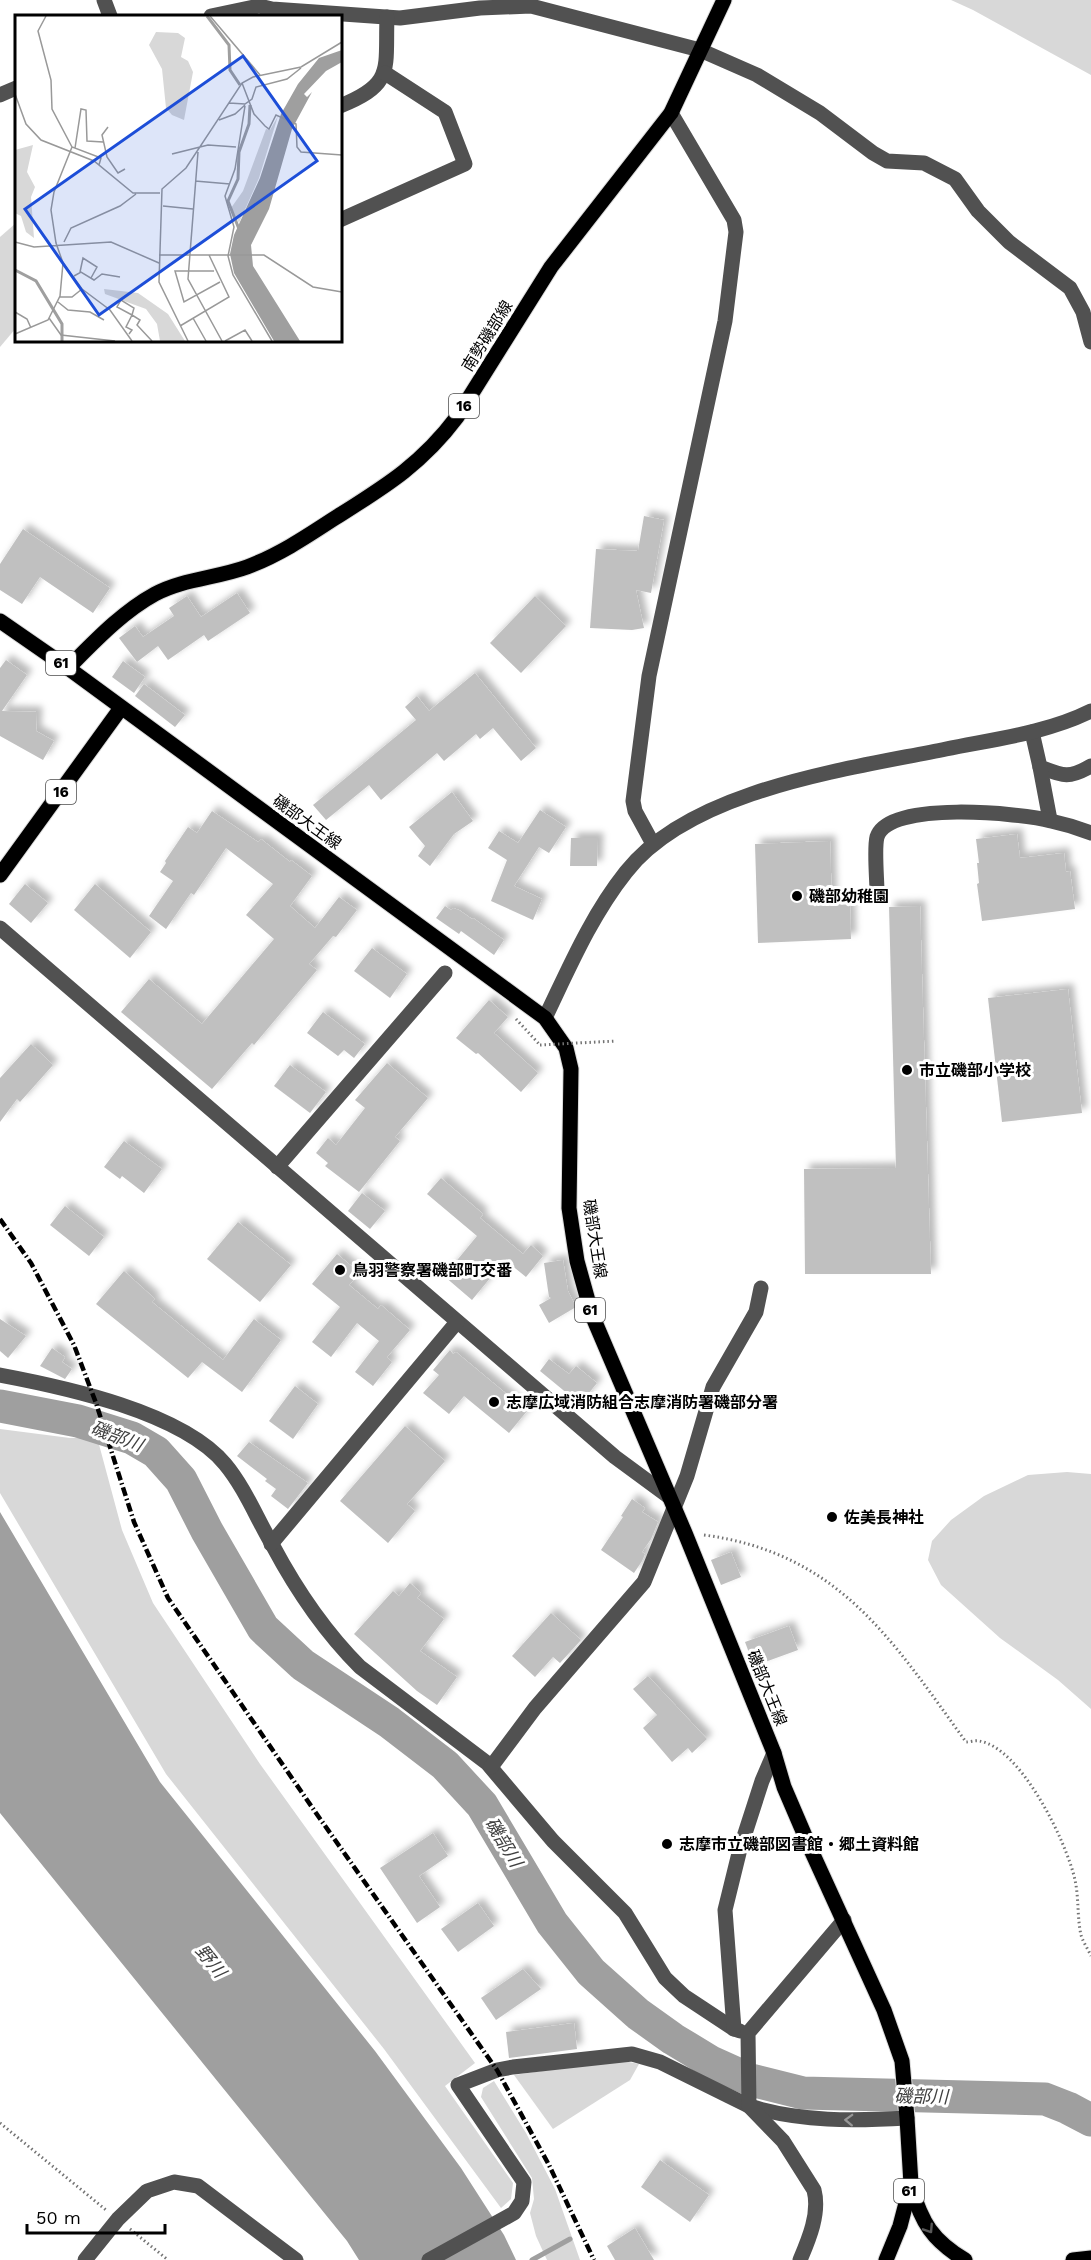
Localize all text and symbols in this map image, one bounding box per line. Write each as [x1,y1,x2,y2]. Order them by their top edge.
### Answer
inset map [15,15,342,342]
street label: 南勢磯部線 [458,297,516,375]
road number: 16 [449,394,479,418]
road number: 61 [46,651,76,675]
road number: 16 [46,780,76,804]
street label: 磯部大王線 [269,791,345,853]
place label: 磯部幼稚園 [809,887,889,906]
marker: 磯部幼稚園 [790,889,804,903]
place label: 市立磯部小学校 [919,1061,1031,1080]
marker: 市立磯部小学校 [900,1063,914,1077]
street label: 磯部大王線 [579,1198,611,1280]
place label: 鳥羽警察署磯部町交番 [352,1261,512,1280]
marker: 鳥羽警察署磯部町交番 [333,1263,347,1277]
road number: 61 [575,1298,605,1322]
place label: 志摩広域消防組合志摩消防署磯部分署 [506,1393,778,1412]
marker: 志摩広域消防組合志摩消防署磯部分署 [487,1395,501,1409]
water label: 磯部川 [88,1417,148,1456]
place label: 佐美長神社 [843,1508,924,1527]
marker: 佐美長神社 [825,1510,839,1524]
street label: 磯部大王線 [743,1647,791,1729]
water label: 磯部川 [481,1813,528,1872]
place label: 志摩市立磯部図書館・郷土資料館 [679,1835,919,1854]
marker: 志摩市立磯部図書館・郷土資料館 [660,1837,674,1851]
water label: 野川 [192,1940,232,1983]
water label: 磯部川 [894,2085,950,2107]
one-way arrow [845,2114,854,2127]
road number: 61 [894,2179,924,2203]
scale bar [27,2197,165,2235]
text: 50 m [36,2207,81,2228]
one-way arrow [921,2222,932,2233]

